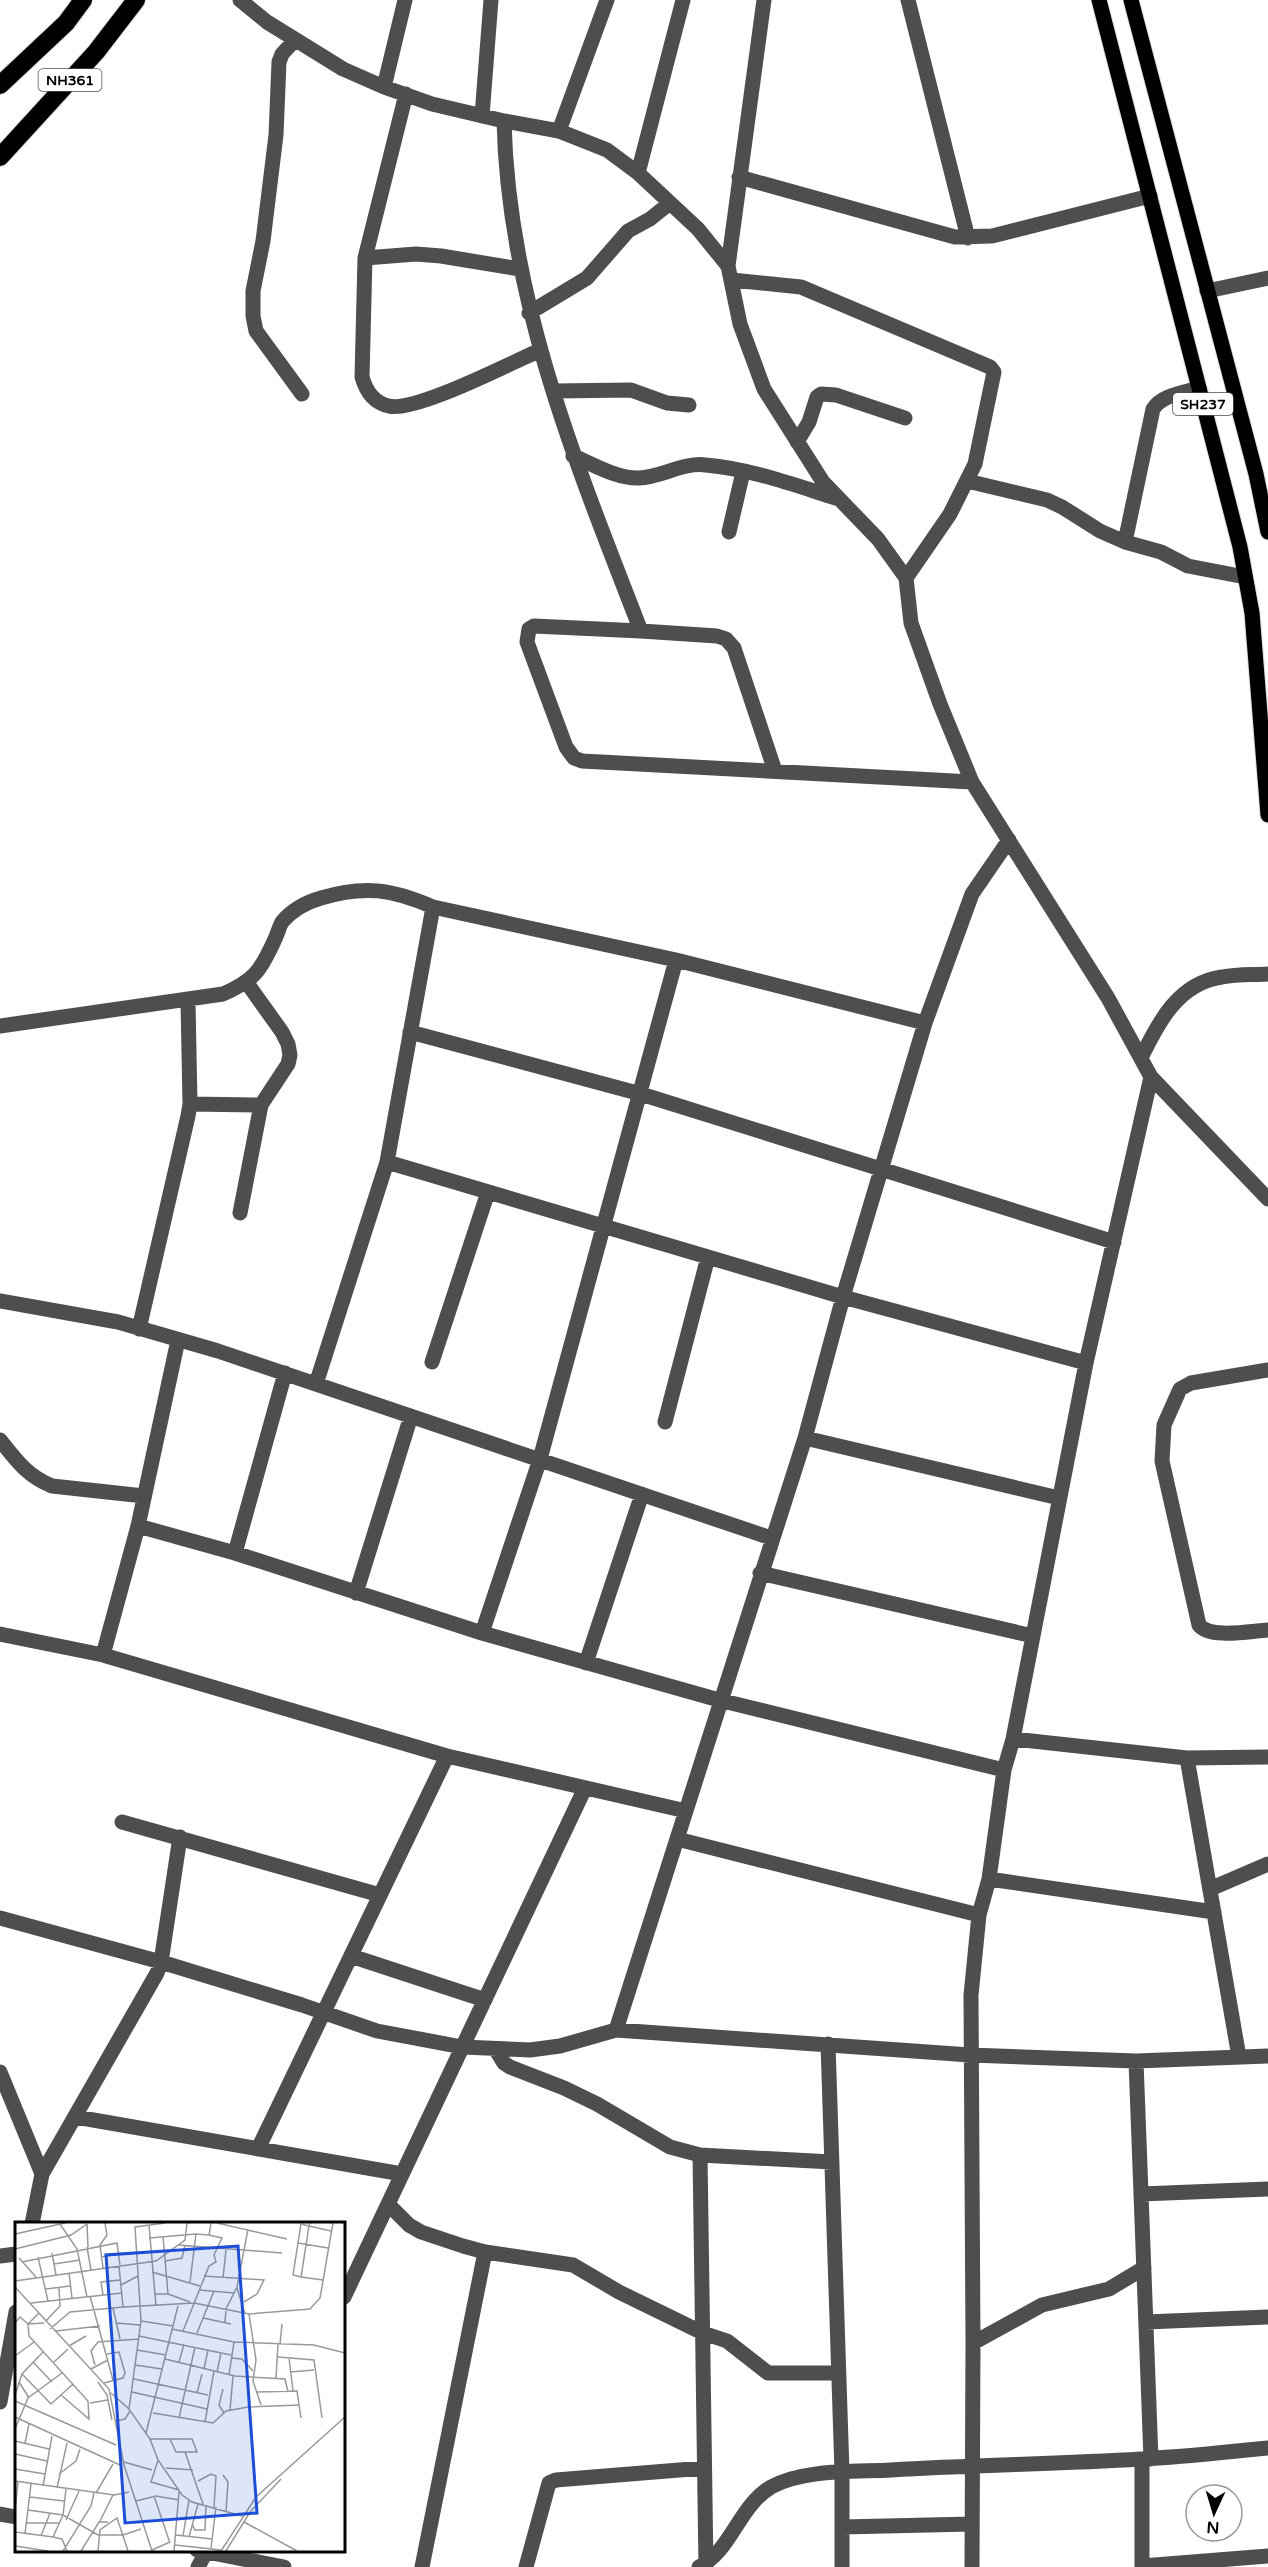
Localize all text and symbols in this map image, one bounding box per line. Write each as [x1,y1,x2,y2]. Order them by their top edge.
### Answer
road number: NH361 [38,69,101,91]
road number: SH237 [1173,393,1233,415]
inset map [15,2222,345,2552]
north arrow [1184,2483,1244,2543]
text: N [1206,2517,1220,2537]

